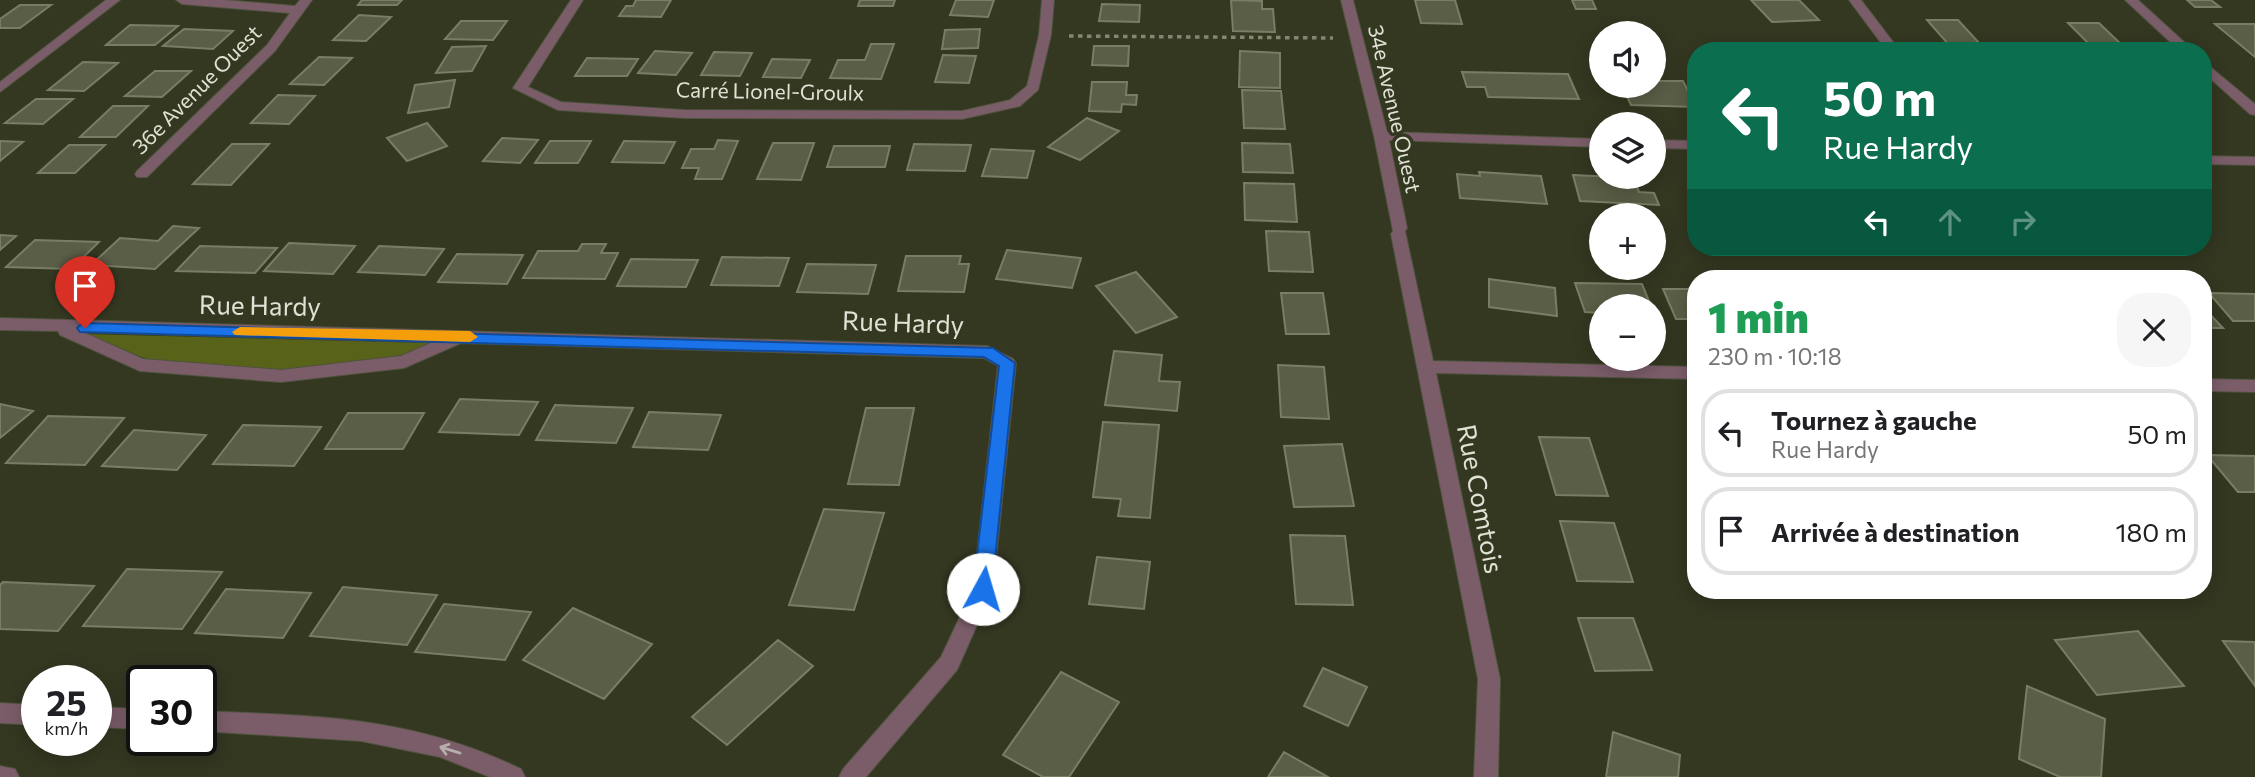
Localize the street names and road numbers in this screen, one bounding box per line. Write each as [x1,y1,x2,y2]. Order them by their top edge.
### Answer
street label: 36e Avenue Ouest [126,19,266,159]
street label: 34e Avenue Ouest [1364,22,1427,195]
street label: Carré Lionel-Groulx [676,76,864,105]
street label: Rue Hardy [199,288,321,321]
street label: Rue Hardy [842,304,965,339]
street label: Rue Comtois [1452,422,1511,576]

